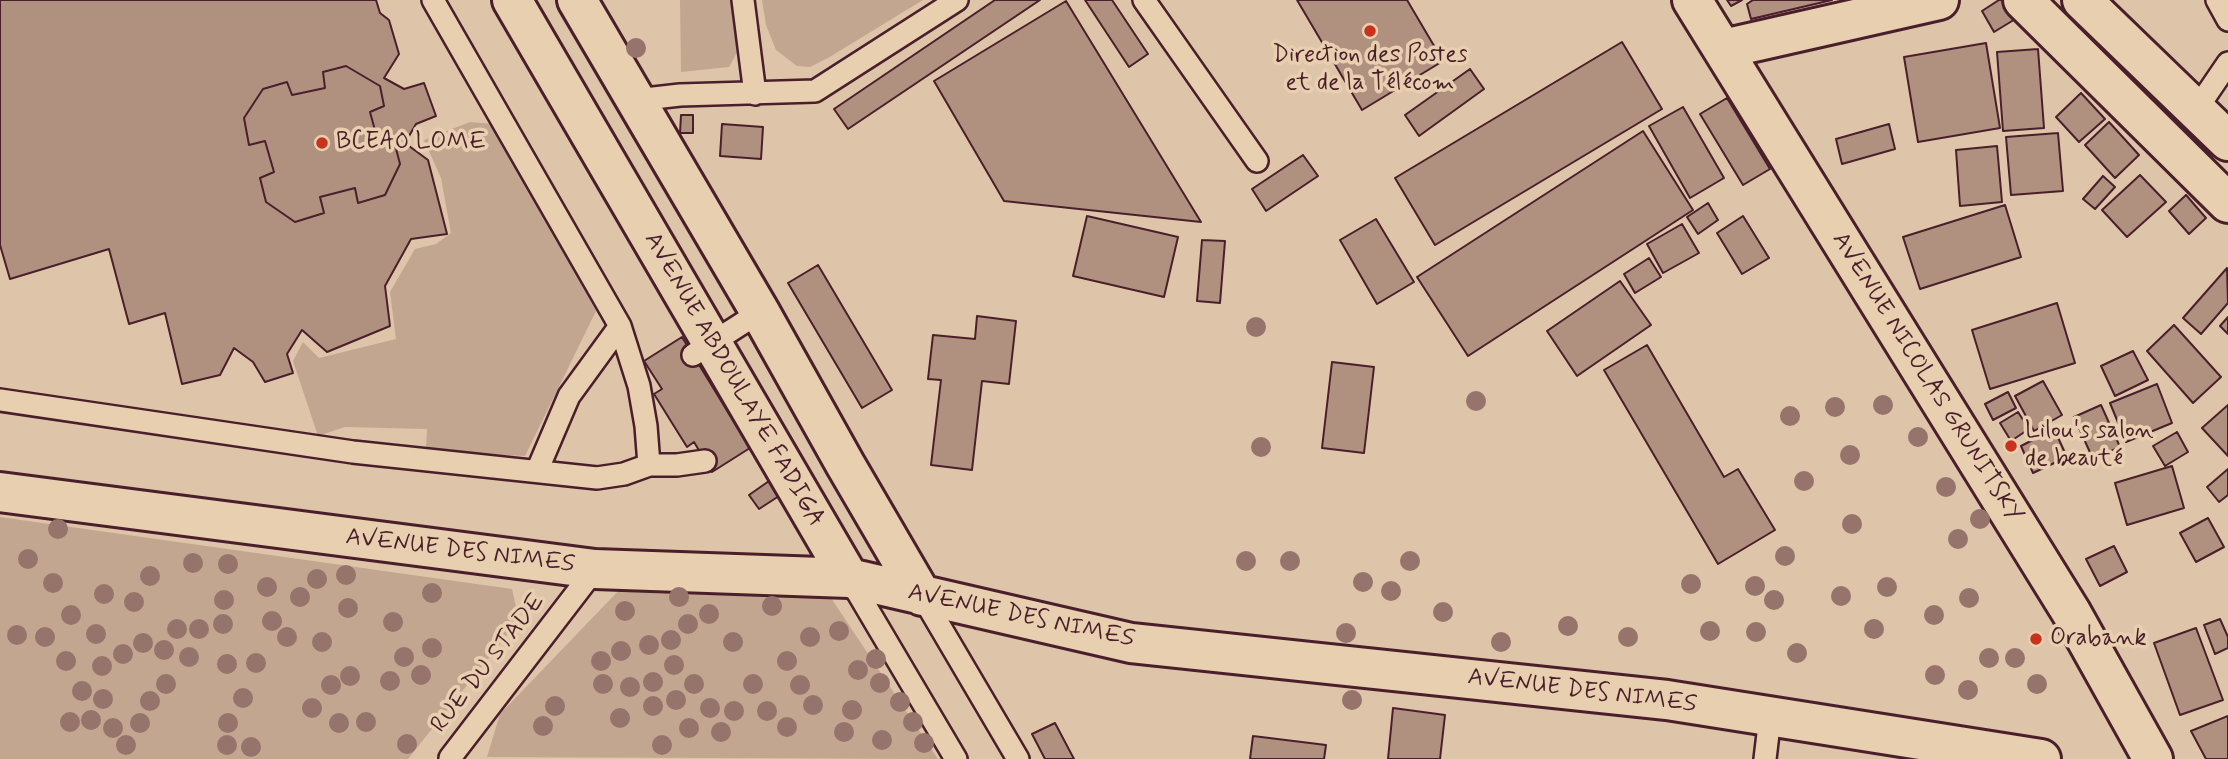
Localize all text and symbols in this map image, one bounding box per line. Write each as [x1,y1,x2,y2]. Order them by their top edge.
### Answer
marker: Direction des Postes et de la Télécom [1362,23,1378,39]
place label: Direction des Postes et de la Télécom [1272,42,1468,98]
place label: BCEAO LOME [336,129,486,157]
marker: BCEAO LOME [314,135,330,151]
street label: AVENUE NICOLAS GRUNITSKY [1825,227,2027,529]
street label: AVENUE ABDOULAYE FADIGA [637,228,829,532]
place label: Lilou's salon de beauté [2025,418,2154,474]
marker: Lilou's salon de beauté [2003,438,2019,454]
street label: AVENUE DES NIMES [344,524,576,580]
street label: AVENUE DES NIMES [905,579,1137,655]
street label: RUE DU STADE [426,589,552,739]
place label: Orabank [2050,625,2147,653]
marker: Orabank [2028,631,2044,647]
street label: AVENUE DES NIMES [1466,664,1698,720]

